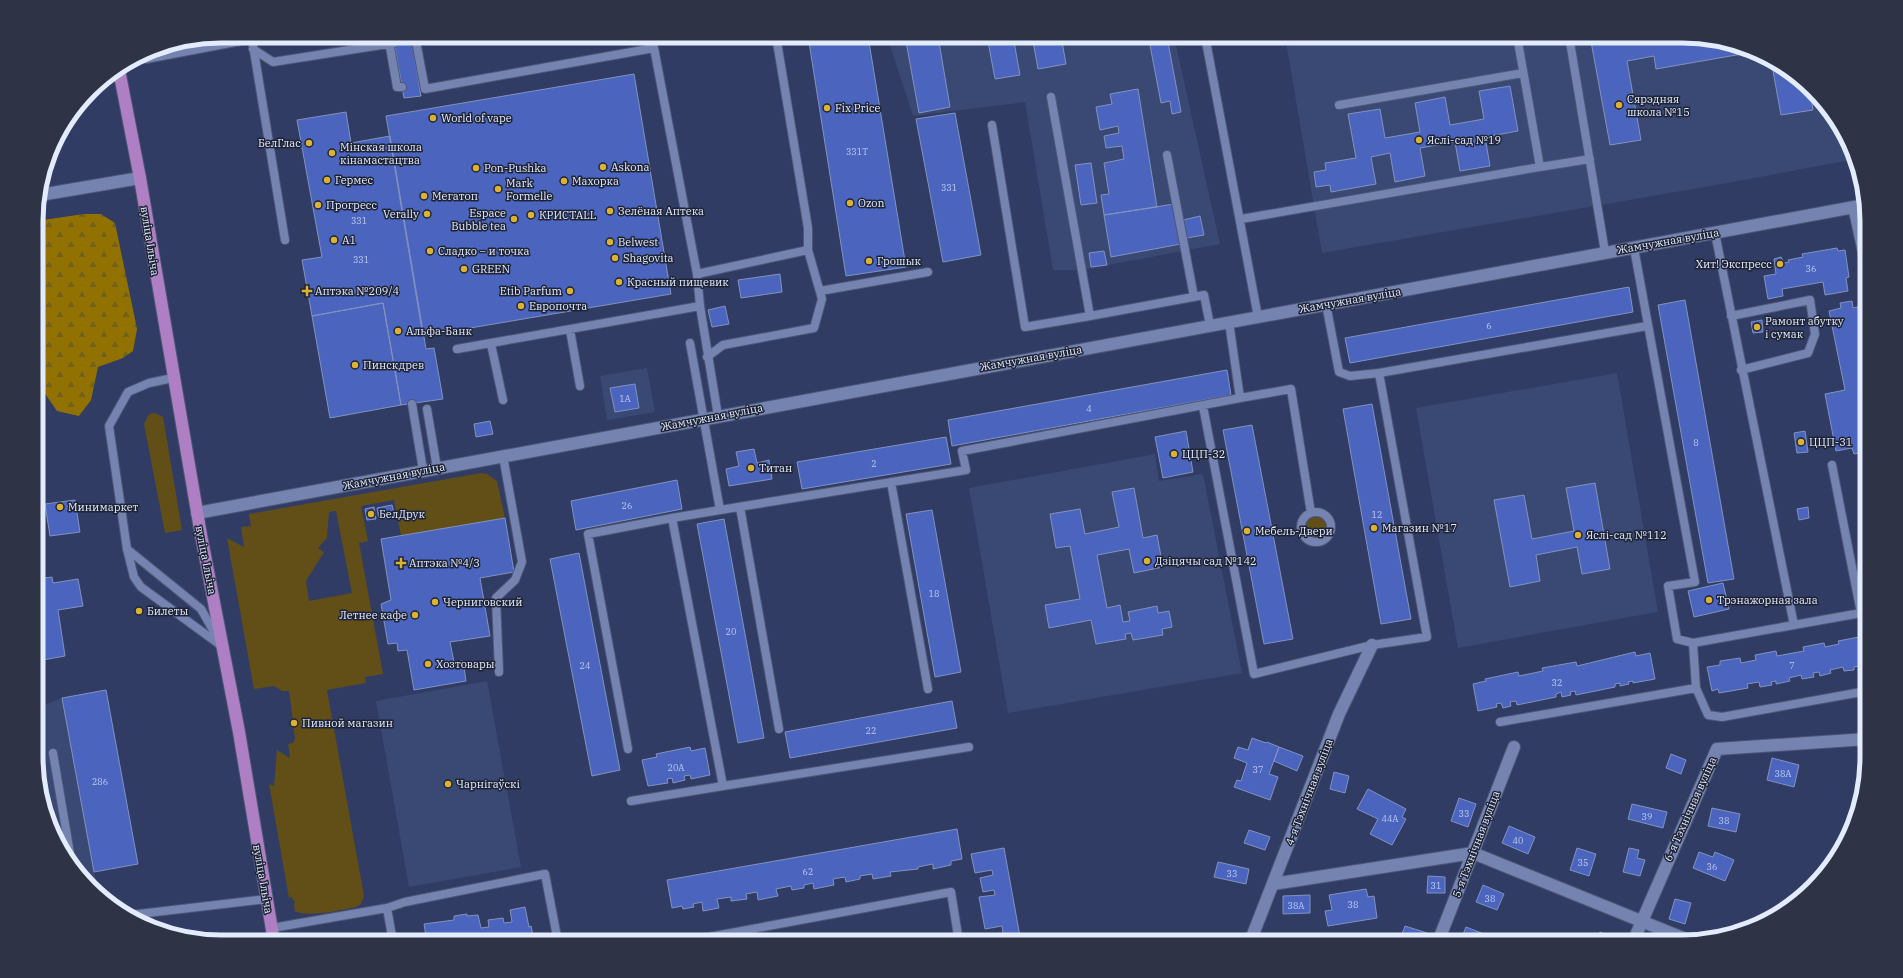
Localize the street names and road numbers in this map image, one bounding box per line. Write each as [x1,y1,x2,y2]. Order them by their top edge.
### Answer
street label: вуліца Ільіча [138,205,162,277]
street label: Жамчужная вуліца [1616,225,1720,257]
street label: Жамчужная вуліца [1298,284,1402,316]
street label: Жамчужная вуліца [979,342,1083,374]
street label: Жамчужная вуліца [660,400,764,434]
street label: Жамчужная вуліца [342,459,446,493]
street label: вуліца Ільіча [192,524,220,596]
street label: 4-я Тэхнічная вуліца [1282,737,1336,847]
street label: 6-я Тэхнічная вуліца [1661,755,1719,863]
street label: 5-я Тэхнічная вуліца [1449,789,1503,899]
street label: вуліца Ільіча [250,843,276,915]

